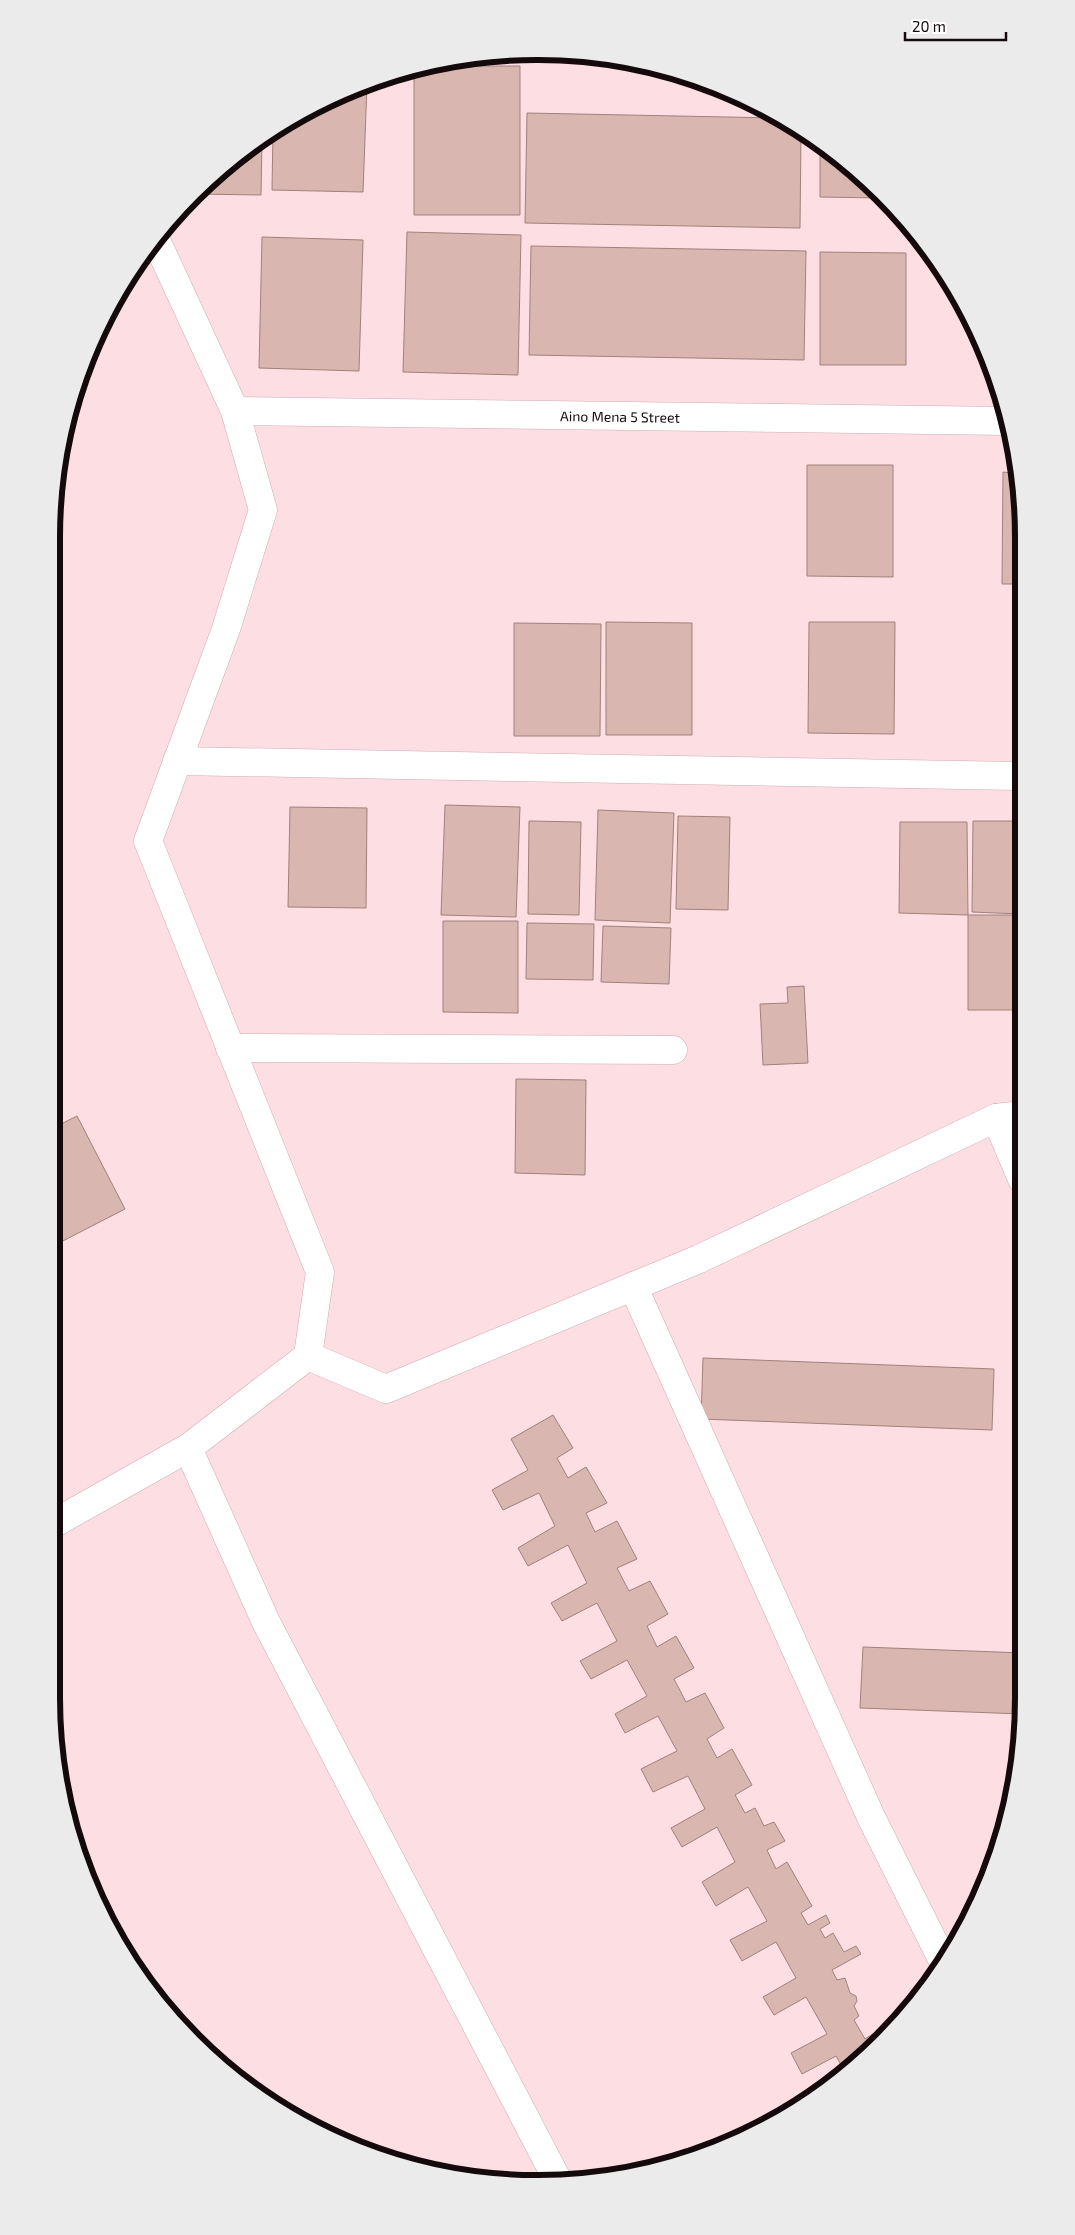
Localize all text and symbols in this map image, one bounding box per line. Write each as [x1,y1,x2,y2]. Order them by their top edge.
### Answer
scale bar [905,10,1006,42]
text: 20 m [912,17,946,35]
street label: Aino Mena 5 Street [560,407,680,425]

